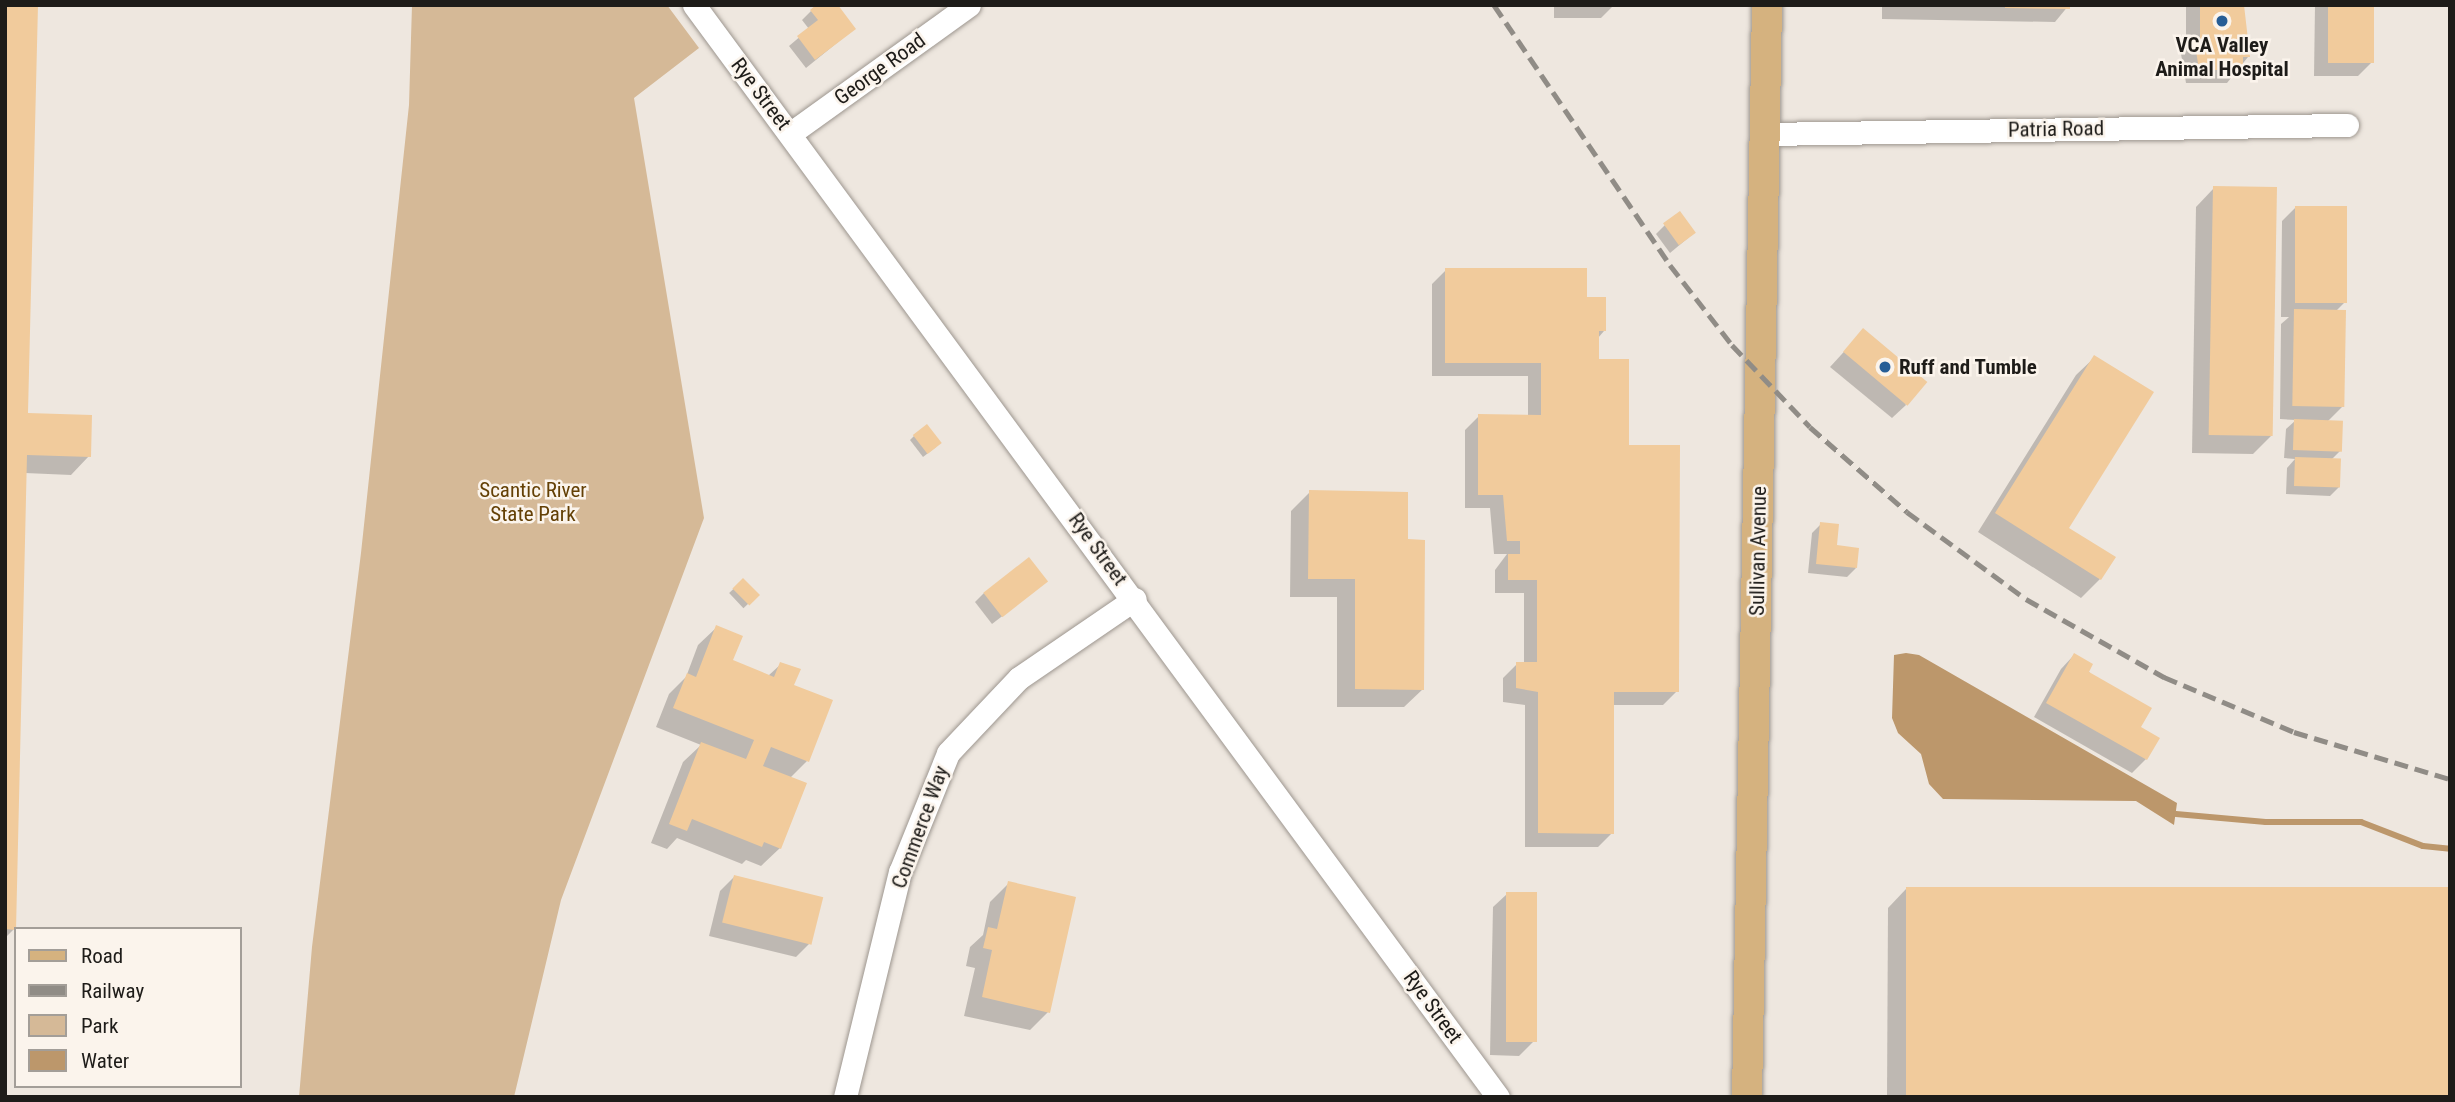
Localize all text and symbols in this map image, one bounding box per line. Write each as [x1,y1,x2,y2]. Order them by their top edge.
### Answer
marker: VCA Valley Animal Hospital [2214,13,2230,29]
street label: George Road [830,28,930,110]
place label: VCA Valley Animal Hospital [2155,32,2289,82]
street label: Rye Street [726,53,796,135]
street label: Patria Road [2008,116,2104,142]
place label: Ruff and Tumble [1899,354,2037,380]
marker: Ruff and Tumble [1877,359,1893,375]
park label: Scantic River State Park [479,477,587,527]
street label: Sullivan Avenue [1744,486,1772,616]
street label: Rye Street [1063,508,1133,590]
street label: Commerce Way [886,762,954,892]
legend [14,927,242,1088]
text: Road [81,944,123,968]
street label: Rye Street [1398,966,1468,1048]
text: Railway [81,979,144,1003]
text: Park [81,1014,118,1038]
text: Water [81,1049,129,1073]

